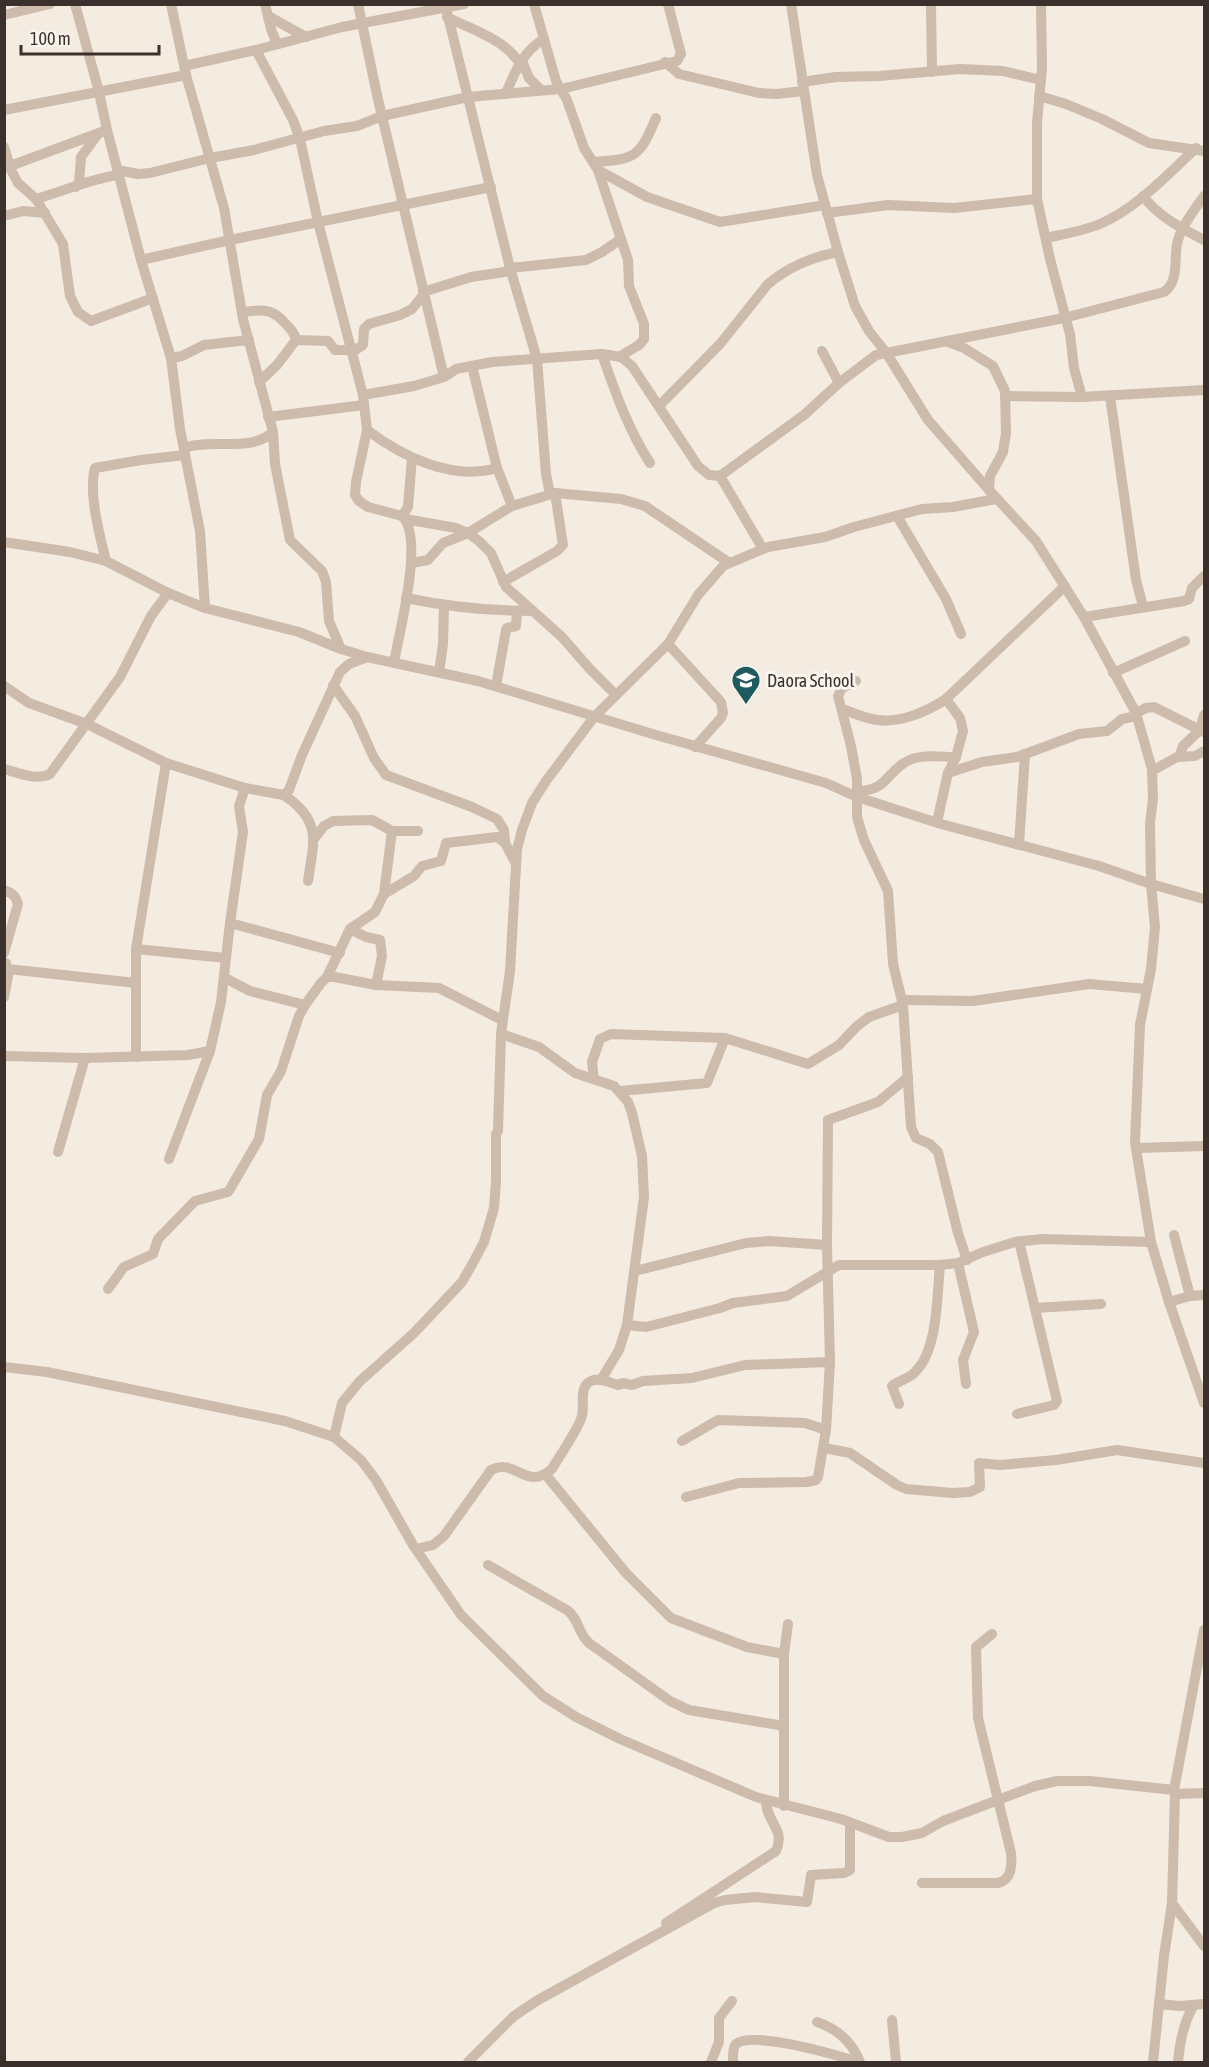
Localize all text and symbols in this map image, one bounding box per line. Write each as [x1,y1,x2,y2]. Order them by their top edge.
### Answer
scale bar [21,18,159,56]
text: 100 m [30,28,71,49]
school or university icon: Daora School [730,664,762,706]
place label: Daora School [767,670,855,691]

